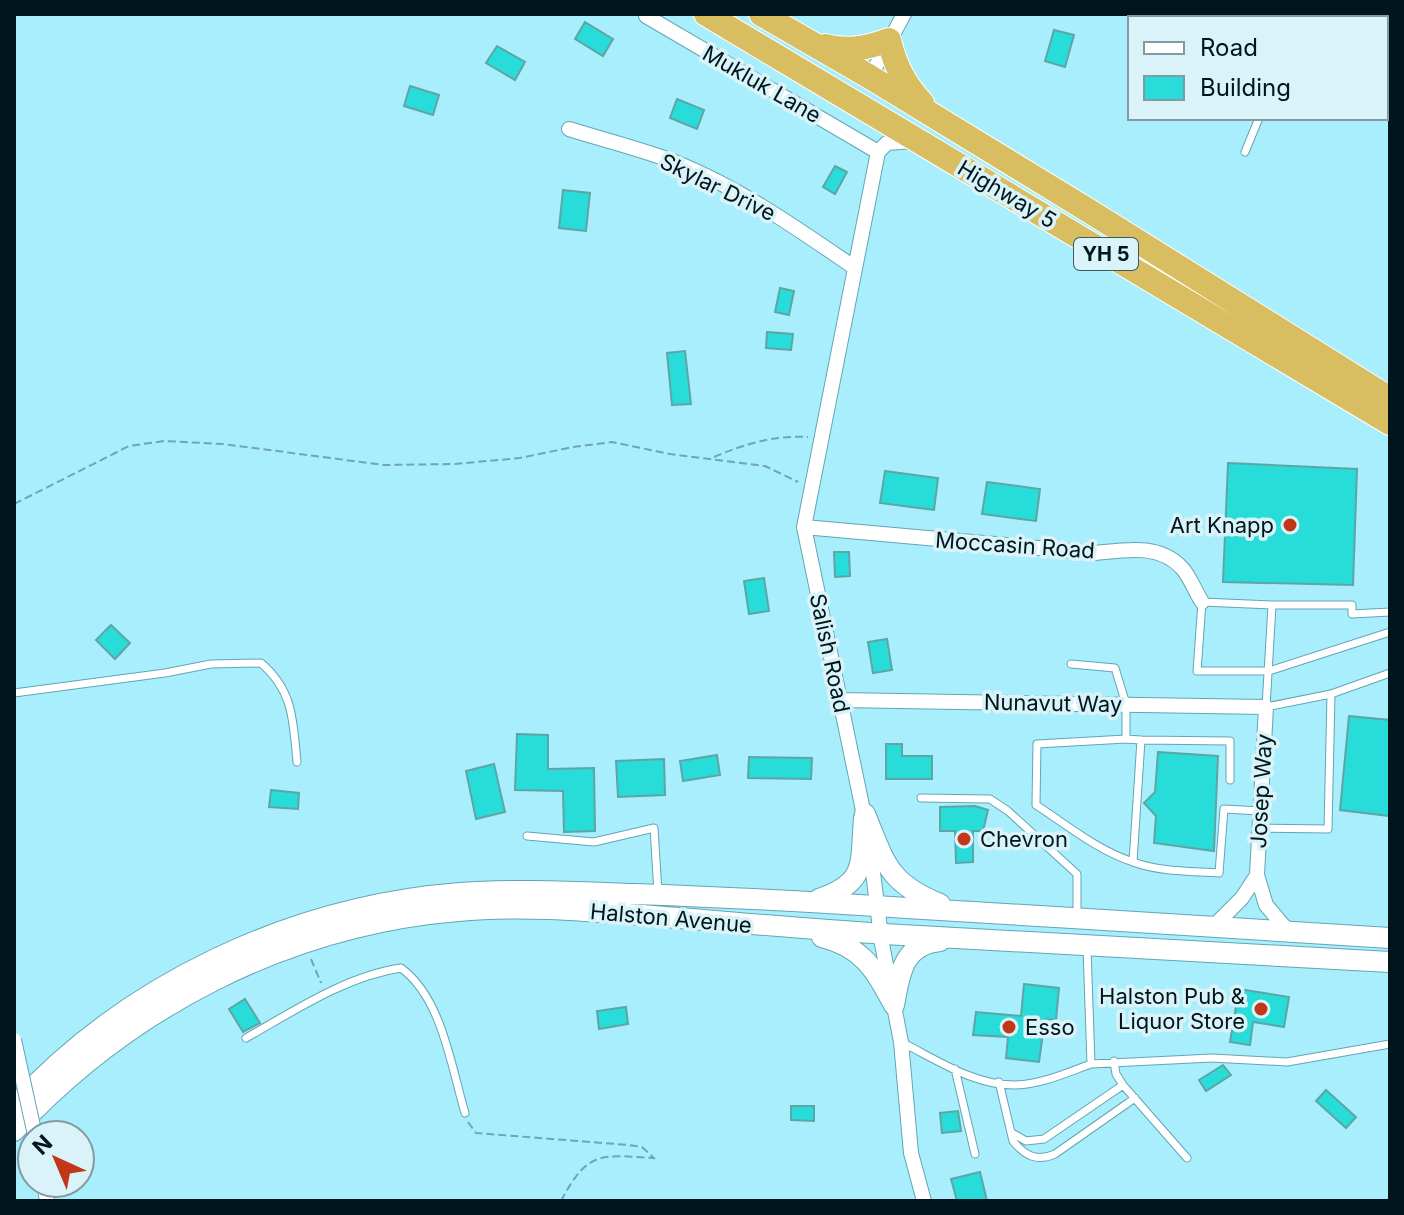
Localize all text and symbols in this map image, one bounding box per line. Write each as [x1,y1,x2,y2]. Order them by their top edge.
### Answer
legend [1128,16,1388,120]
text: Road [1200,33,1258,62]
street label: Mukluk Lane [698,40,826,128]
text: Building [1200,73,1291,102]
street label: Skylar Drive [656,148,780,226]
street label: Highway 5 [953,154,1061,234]
road number: YH 5 [1074,238,1138,270]
place label: Art Knapp [1170,512,1274,538]
marker: Art Knapp [1281,516,1299,534]
street label: Moccasin Road [934,526,1096,564]
street label: Salish Road [805,591,855,715]
street label: Nunavut Way [984,689,1122,717]
street label: Josep Way [1245,733,1277,849]
place label: Chevron [980,826,1068,852]
marker: Chevron [955,830,973,848]
street label: Halston Avenue [589,898,753,938]
place label: Halston Pub & Liquor Store [1099,983,1245,1034]
marker: Halston Pub & Liquor Store [1252,1000,1270,1018]
place label: Esso [1025,1014,1075,1040]
marker: Esso [1000,1018,1018,1036]
north arrow [16,1119,96,1199]
text: N [27,1129,57,1160]

